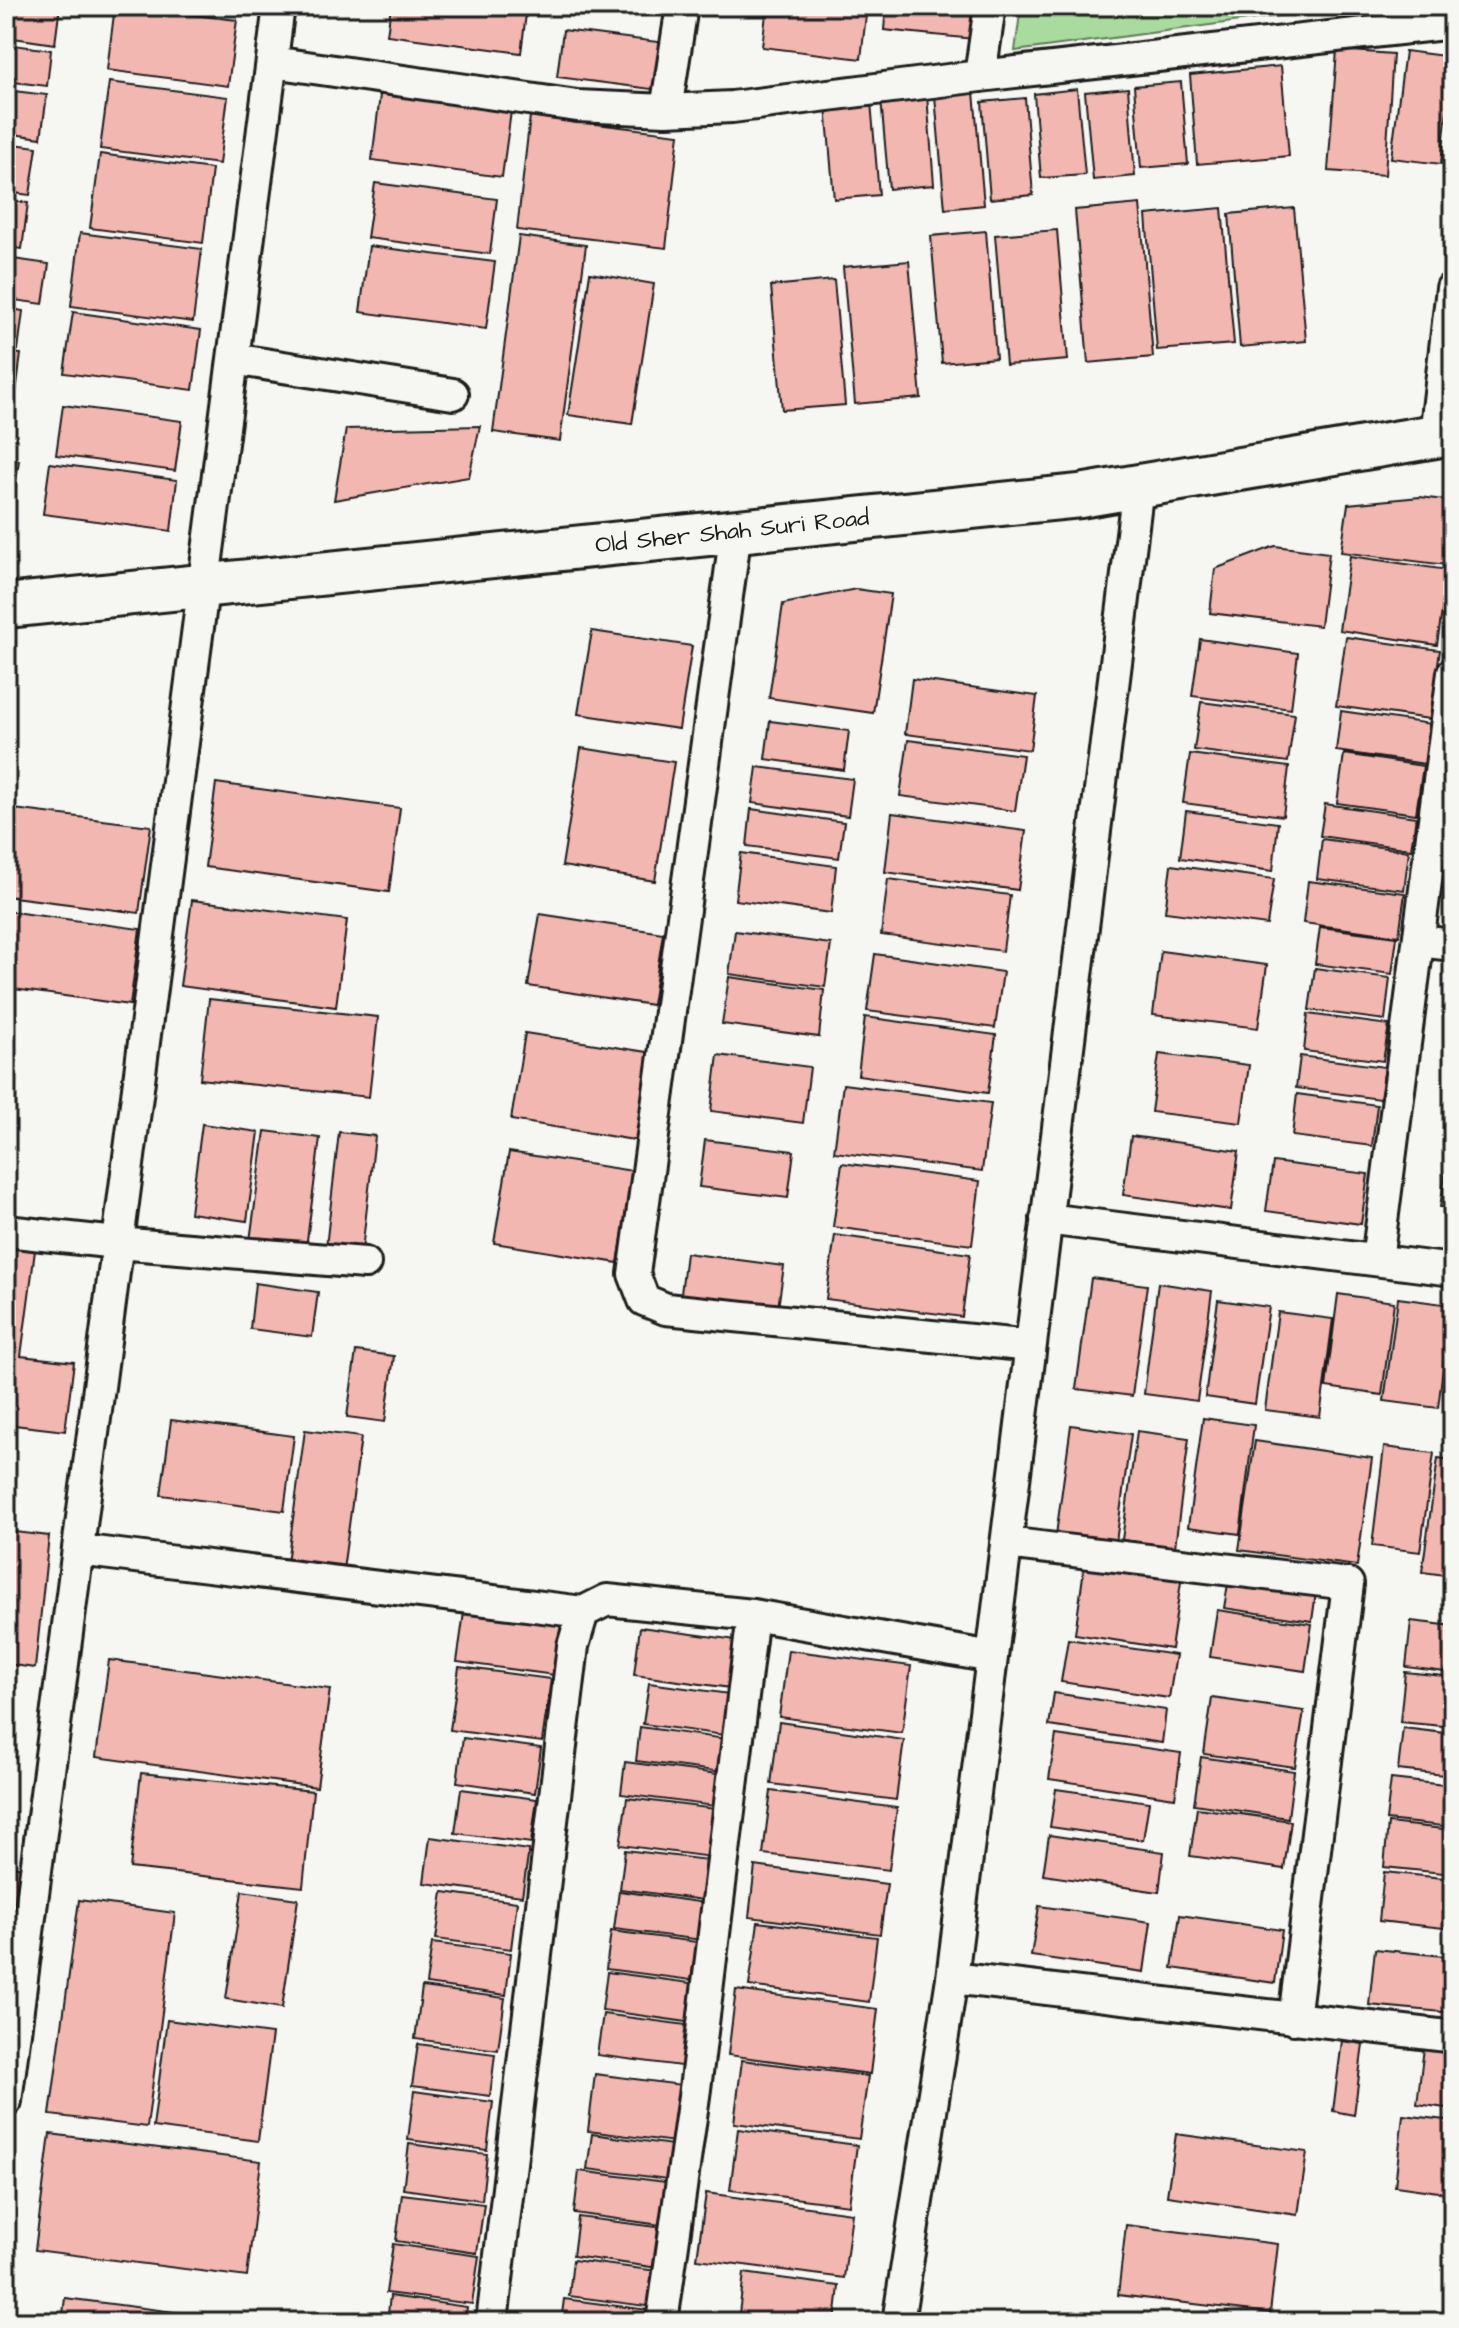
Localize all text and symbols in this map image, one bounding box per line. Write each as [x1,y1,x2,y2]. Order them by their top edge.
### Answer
street label: Old Sher Shah Suri Road [594,501,871,563]

